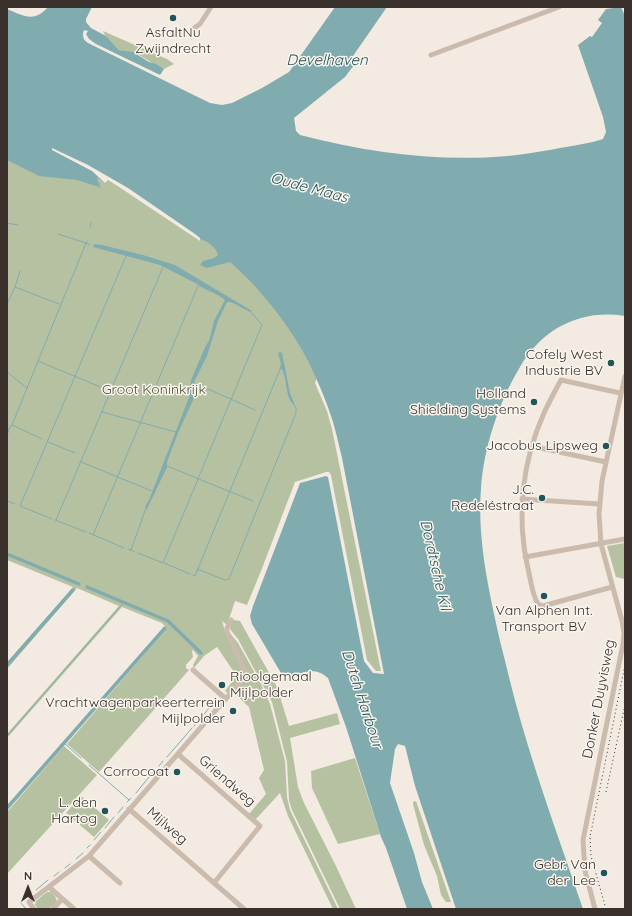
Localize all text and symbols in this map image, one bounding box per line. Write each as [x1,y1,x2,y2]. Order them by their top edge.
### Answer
marker: AsfaltNu Zwijndrecht [168,13,178,23]
place label: AsfaltNu Zwijndrecht [135,25,211,58]
water label: Develhaven [286,51,368,69]
water label: Oude Maas [268,169,350,207]
place label: Cofely West Industrie BV [525,347,603,380]
marker: Cofely West Industrie BV [606,358,616,368]
park label: Groot Koninkrijk [102,382,206,398]
place label: Holland Shielding Systems [410,386,526,418]
marker: Holland Shielding Systems [529,397,539,407]
place label: Jacobus Lipsweg [486,438,598,454]
marker: Jacobus Lipsweg [601,441,611,451]
place label: J.C. Redeléstraat [451,482,534,514]
marker: J.C. Redeléstraat [537,493,547,503]
water label: Dordtsche Kil [416,518,454,612]
marker: Van Alphen Int. Transport BV [539,591,549,601]
place label: Van Alphen Int. Transport BV [496,603,592,636]
street label: Donker Duyvisweg [579,638,619,760]
water label: Dutch Harbour [338,647,386,751]
place label: Rioolgemaal Mijlpolder [230,669,312,702]
marker: Rioolgemaal Mijlpolder [217,680,227,690]
place label: Vrachtwagenparkeerterrein Mijlpolder [45,695,225,728]
marker: Vrachtwagenparkeerterrein Mijlpolder [228,706,238,716]
street label: Griendweg [195,752,259,810]
place label: Corrocoat [104,764,169,780]
marker: Corrocoat [172,767,182,777]
place label: L. den Hartog [51,795,97,828]
street label: Mijlweg [143,804,191,848]
marker: L. den Hartog [100,806,110,816]
place label: Gebr. Van der Lee [534,857,596,890]
north arrow [8,868,48,908]
marker: Gebr. Van der Lee [599,868,609,878]
text: N [24,869,32,883]

